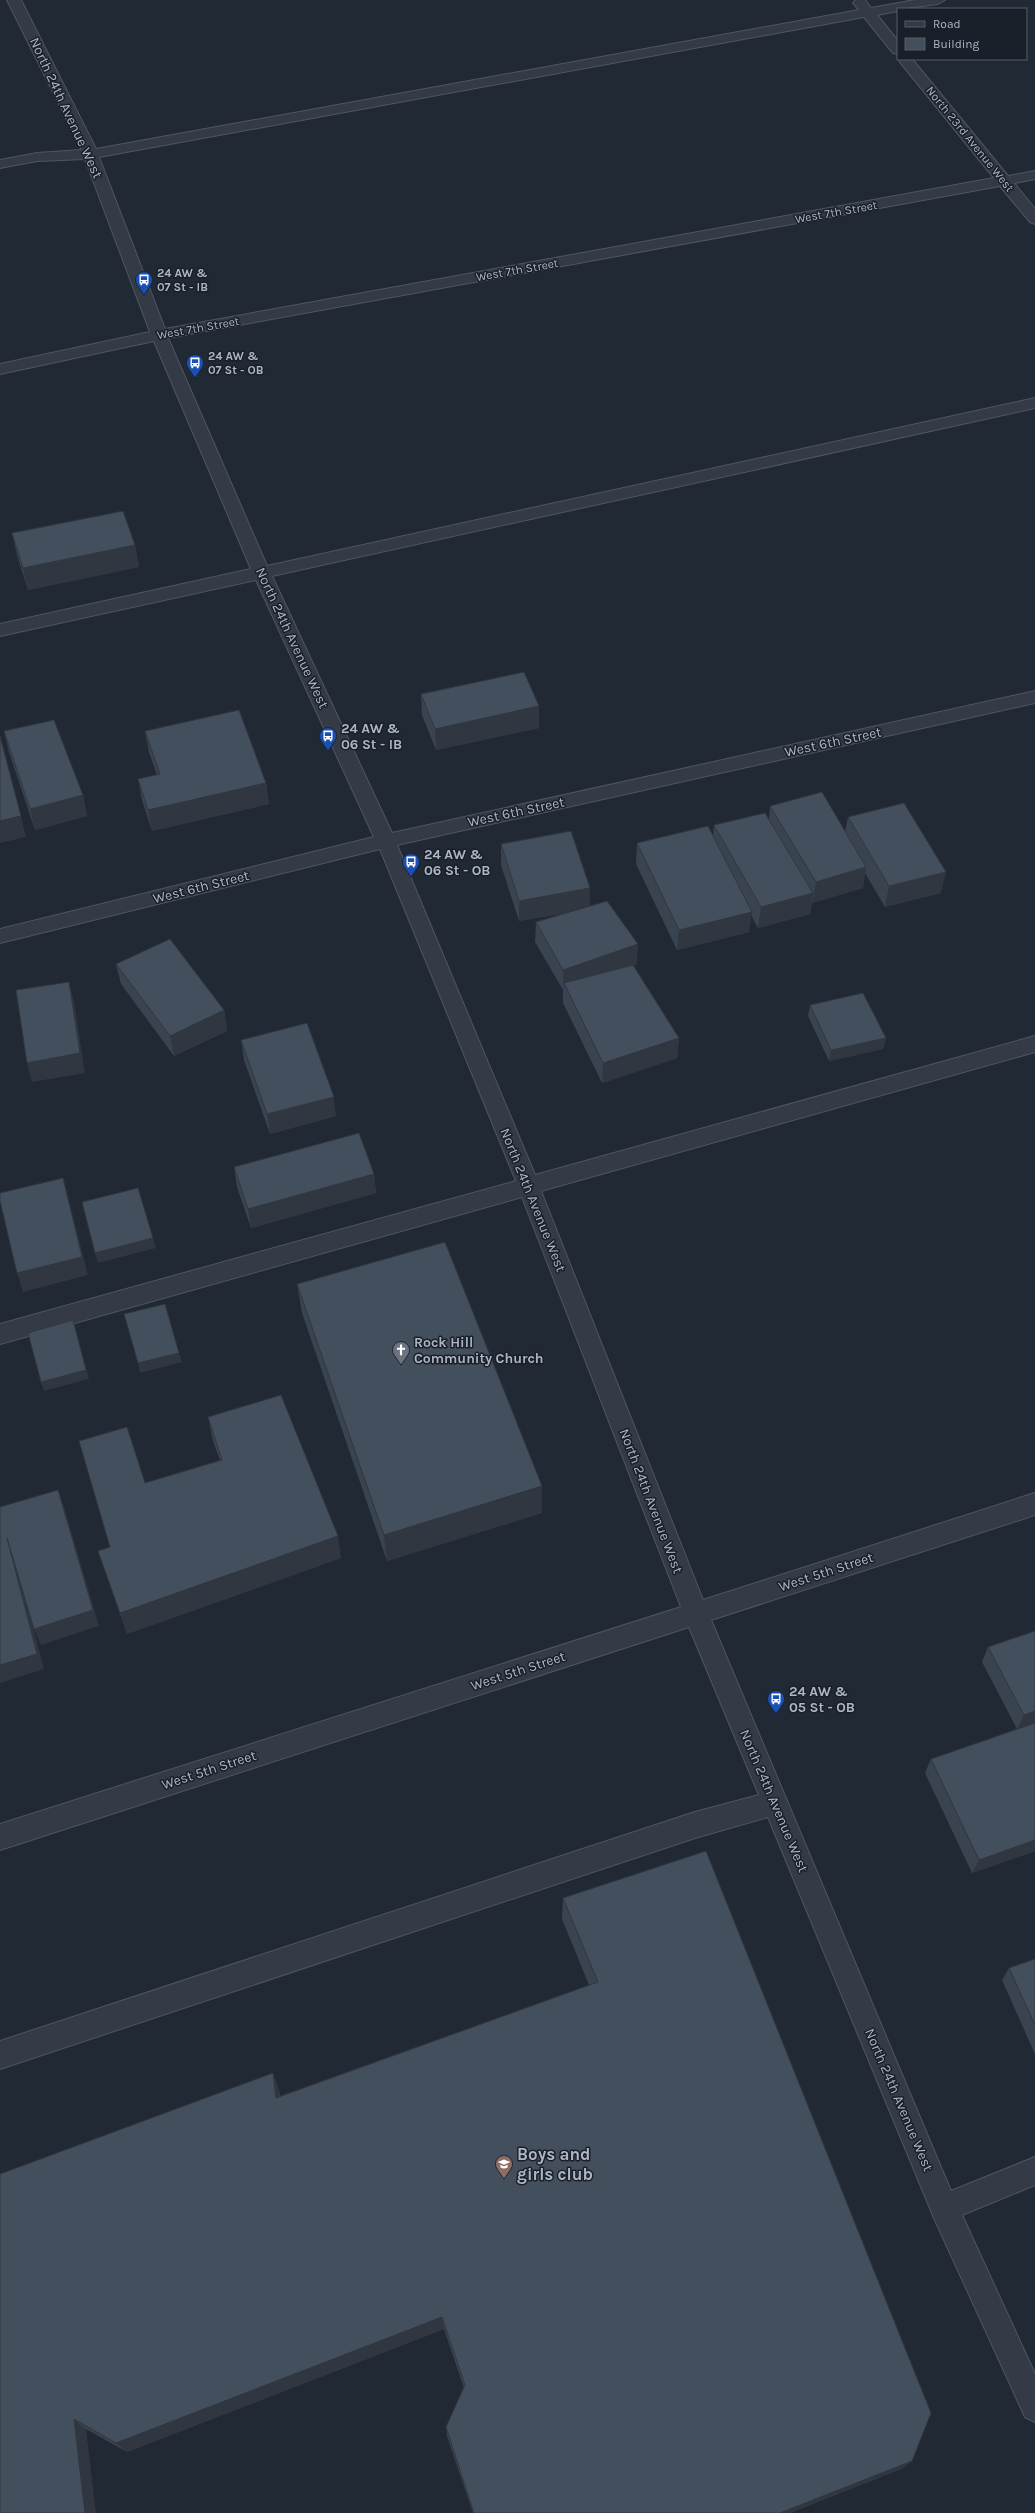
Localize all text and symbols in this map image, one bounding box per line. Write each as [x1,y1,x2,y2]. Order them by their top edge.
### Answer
legend [897,8,1027,60]
text: Road [933,17,961,31]
street label: North 24th Avenue West [26,35,106,181]
text: Building [933,37,980,51]
street label: North 23rd Avenue West [923,83,1017,195]
street label: West 7th Street [794,198,879,226]
street label: West 7th Street [475,256,560,284]
place label: 24 AW & 07 St - IB [157,266,208,294]
bus stop icon: 24 AW & 07 St - IB [134,270,154,295]
street label: West 7th Street [156,314,241,342]
place label: 24 AW & 07 St - OB [208,349,264,377]
bus stop icon: 24 AW & 07 St - OB [185,353,205,378]
street label: North 24th Avenue West [252,565,332,711]
place label: 24 AW & 06 St - IB [341,720,402,753]
street label: West 6th Street [783,723,883,761]
bus stop icon: 24 AW & 06 St - IB [318,726,338,751]
street label: West 6th Street [466,793,566,831]
place label: 24 AW & 06 St - OB [424,846,490,879]
bus stop icon: 24 AW & 06 St - OB [401,852,421,877]
street label: West 6th Street [151,867,251,907]
street label: North 24th Avenue West [496,1126,570,1274]
place label: Rock Hill Community Church [414,1334,544,1367]
church icon: Rock Hill Community Church [391,1340,411,1365]
street label: North 24th Avenue West [616,1426,686,1576]
street label: West 5th Street [776,1549,876,1595]
street label: West 5th Street [468,1648,568,1694]
place label: 24 AW & 05 St - OB [789,1683,855,1716]
bus stop icon: 24 AW & 05 St - OB [766,1689,786,1714]
street label: North 24th Avenue West [736,1727,812,1875]
street label: West 5th Street [159,1747,259,1793]
street label: North 24th Avenue West [861,2026,937,2174]
place label: Boys and girls club [517,2144,593,2184]
school or university icon: Boys and girls club [494,2154,514,2179]

